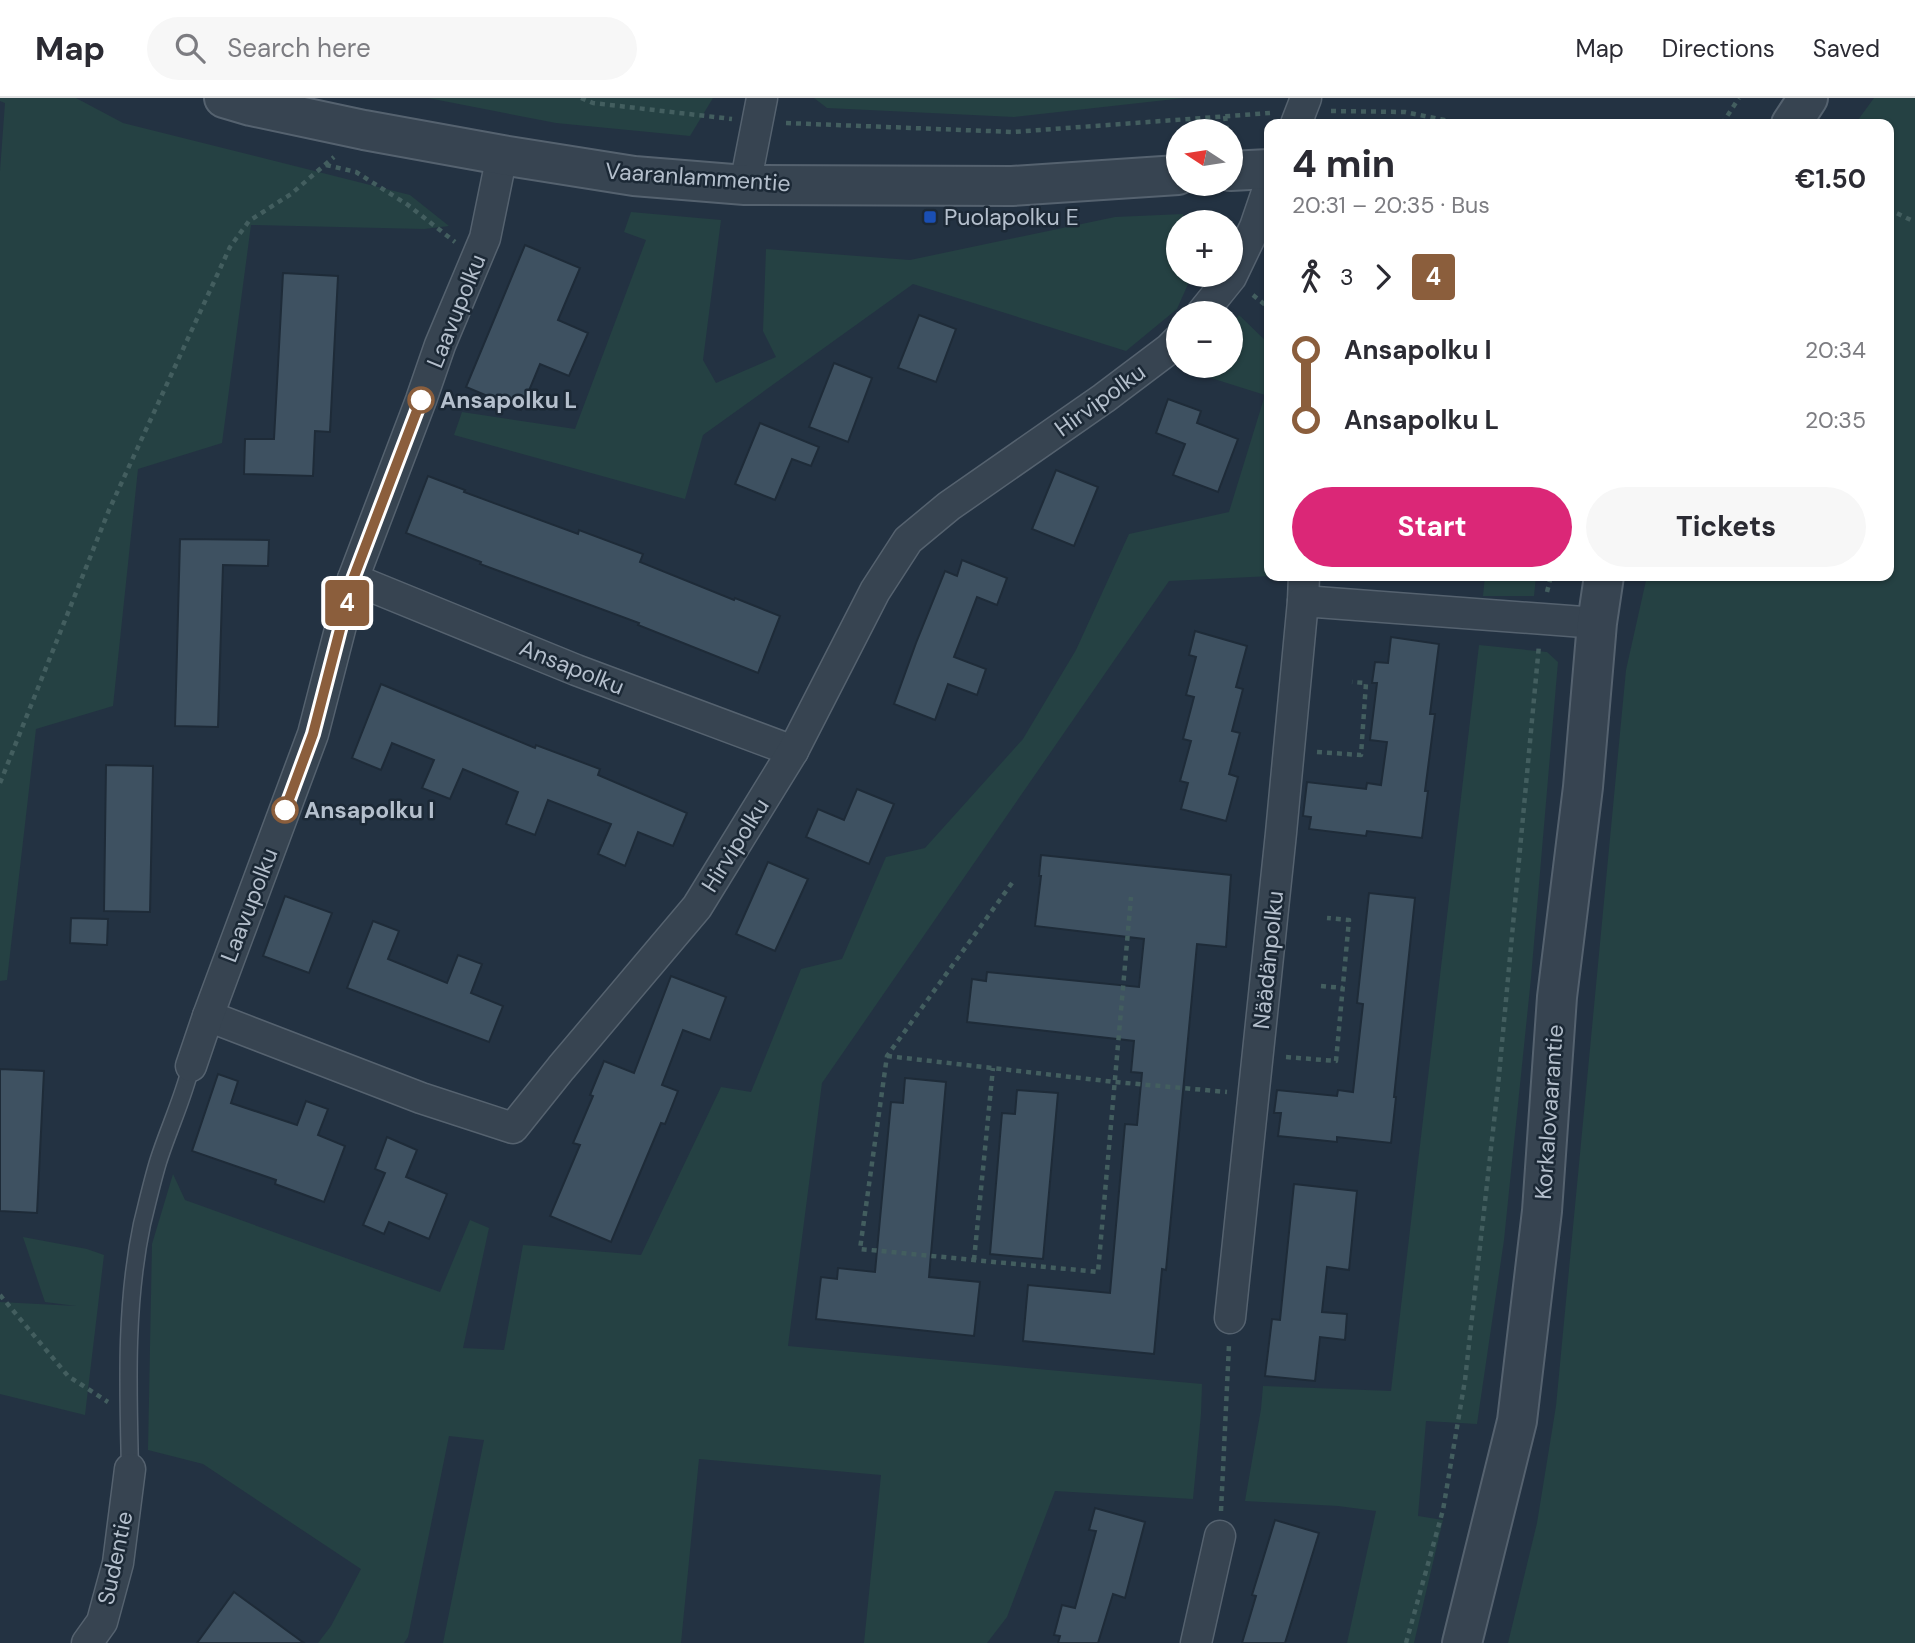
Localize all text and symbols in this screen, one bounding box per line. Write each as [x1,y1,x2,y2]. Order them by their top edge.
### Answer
search box [147,17,637,80]
text: Map [35,27,105,70]
icon: search [171,29,209,67]
text: Search here [227,31,371,65]
text: Map [1576,33,1624,64]
text: Directions [1662,33,1775,64]
text: Saved [1813,33,1880,64]
north arrow [1166,119,1242,196]
map controls [1166,119,1243,378]
text: 4 min [1292,139,1395,189]
street label: Vaaranlammentie [604,156,792,198]
text: €1.50 [1795,162,1866,196]
text: 20:31 – 20:35 · Bus [1292,190,1490,220]
place label: Puolapolku E [944,202,1079,232]
marker: Puolapolku E [922,209,938,225]
button: + [1166,210,1243,287]
street label: Laavupolku [420,250,492,372]
icon: walk [1292,258,1330,296]
icon: forward [1364,258,1402,296]
text: 4 [1426,261,1441,292]
text: 3 [1340,262,1354,292]
button: − [1166,301,1243,378]
text: Ansapolku I [1344,333,1492,367]
text: 20:34 [1805,335,1866,365]
street label: Hirvipolku [1049,357,1151,443]
place label: Ansapolku L [440,385,577,415]
marker: Ansapolku L [408,387,434,413]
text: Ansapolku L [1344,403,1499,437]
text: 20:35 [1805,405,1866,435]
button: Start [1292,487,1572,567]
button: Tickets [1586,487,1866,567]
line badge: 4 [324,580,370,626]
text: 4 [339,587,355,618]
street label: Ansapolku [515,632,629,702]
street label: Hirvipolku [694,792,776,898]
place label: Ansapolku I [304,795,435,825]
marker: Ansapolku I [272,797,298,823]
street label: Laavupolku [214,844,284,966]
street label: Näädänpolku [1246,889,1290,1031]
street label: Korkalovaarantie [1528,1023,1570,1201]
street label: Sudentie [90,1509,140,1607]

